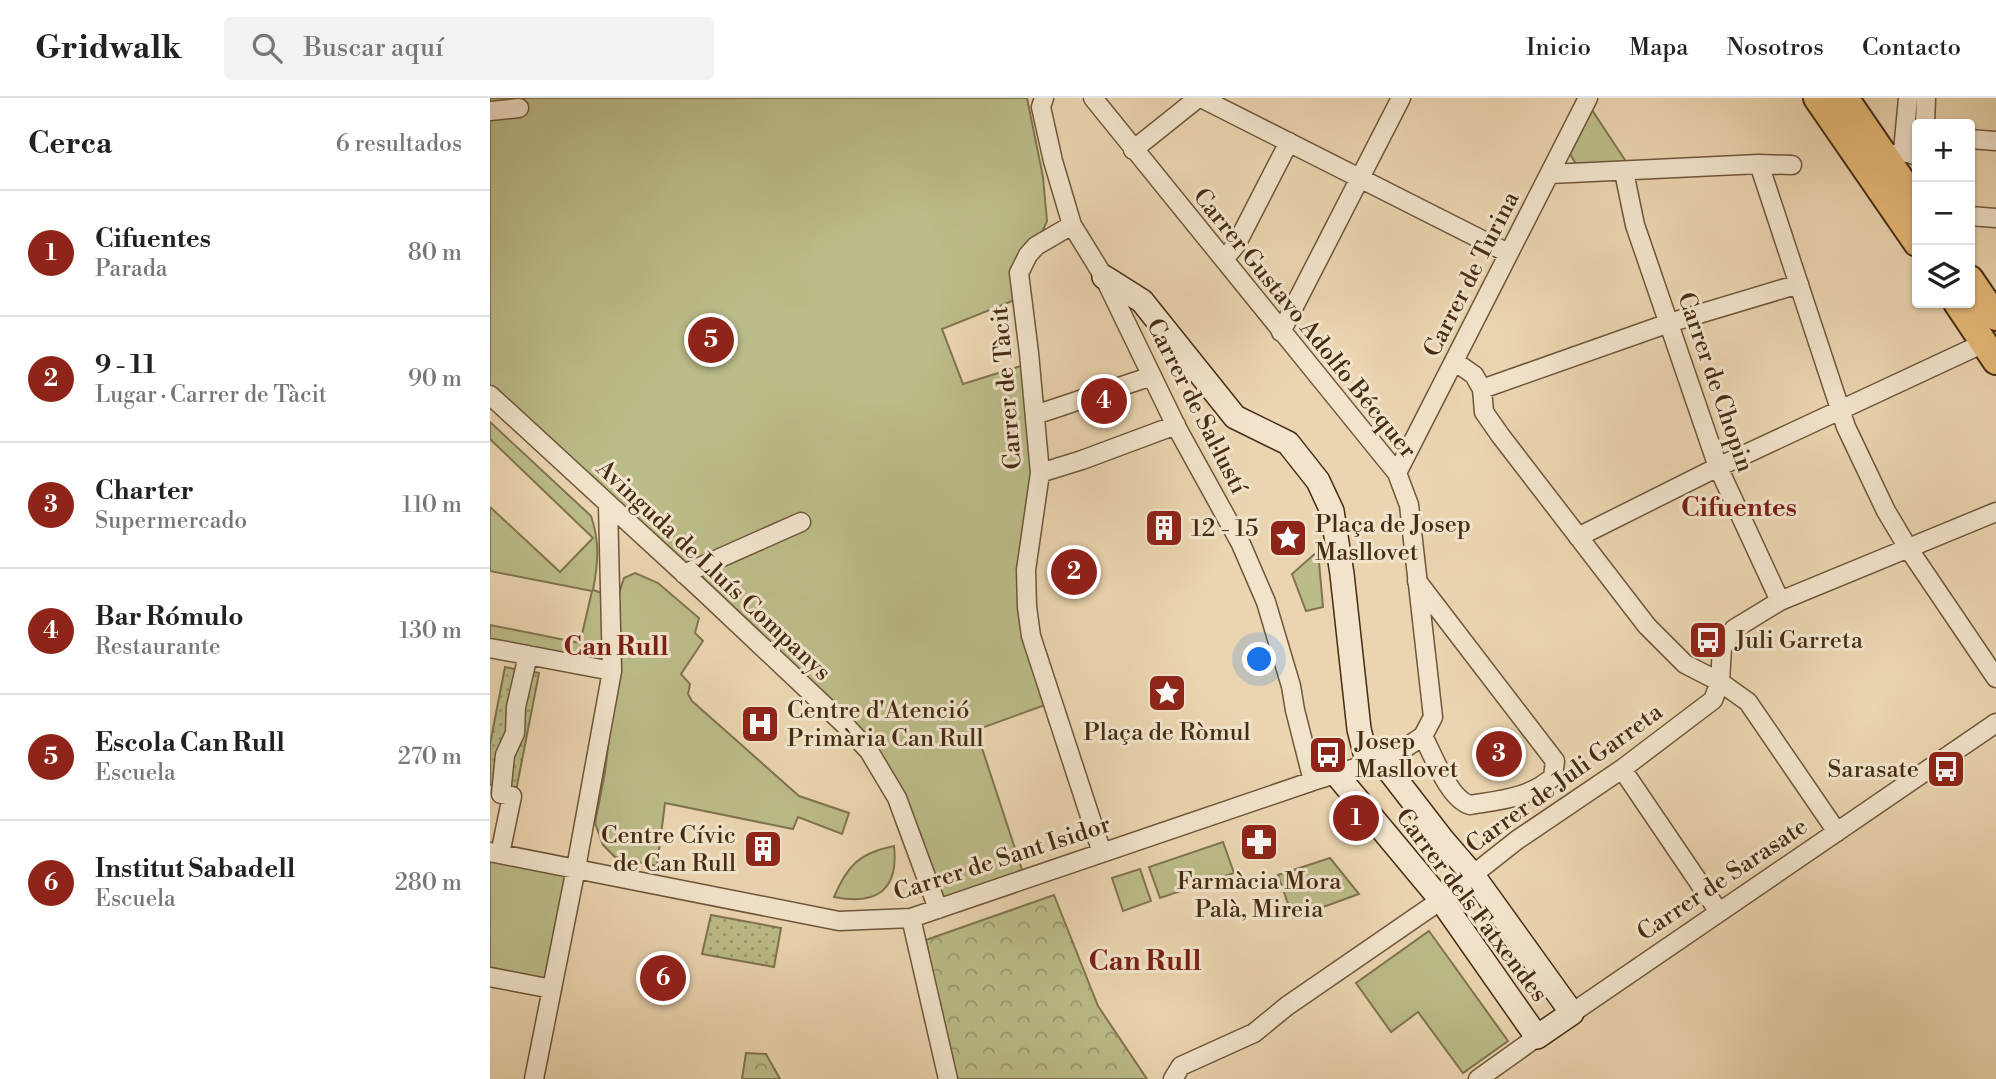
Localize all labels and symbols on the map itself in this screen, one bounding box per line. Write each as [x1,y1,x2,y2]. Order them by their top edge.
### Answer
street label: Carrer Gustavo Adolfo Bécquer [1186,183,1423,465]
street label: Carrer de Turina [1417,186,1527,362]
street label: Carrer de Chopin [1670,288,1760,476]
street label: Carrer de Tàcit [985,305,1029,471]
pin: 5 [688,314,734,366]
street label: Carrer de Sal·lustí [1139,314,1254,500]
pin: 4 [1081,375,1127,427]
street label: Avinguda de Lluís Companys [589,453,837,688]
district label: Cifuentes [1681,492,1797,524]
building icon: 12 - 15 [1143,507,1185,549]
place label: Plaça de Josep Masllovet [1315,510,1471,568]
place label: 12 - 15 [1191,514,1258,544]
place icon: Plaça de Josep Masllovet [1267,517,1309,559]
pin: 2 [1051,546,1097,598]
bus stop icon: Juli Garreta [1687,619,1729,661]
place label: Juli Garreta [1734,626,1864,656]
district label: Can Rull [564,631,669,663]
your location [1242,642,1276,676]
place icon: Plaça de Ròmul [1146,672,1188,714]
place label: Centre d'Atenció Primària Can Rull [787,696,984,754]
street label: Carrer de Juli Garreta [1460,697,1669,860]
hospital icon: Centre d'Atenció Primària Can Rull [739,703,781,745]
place label: Plaça de Ròmul [1083,718,1251,748]
place label: Josep Masllovet [1354,727,1459,785]
pin: 3 [1476,728,1522,780]
bus stop icon: Josep Masllovet [1307,734,1349,776]
bus stop icon: Sarasate [1925,748,1967,790]
place label: Sarasate [1828,755,1919,785]
pin: 1 [1333,792,1379,844]
street label: Carrer dels Fatxendes [1389,803,1554,1008]
street label: Carrer de Sant Isidor [890,810,1115,908]
street label: Carrer de Sarasate [1632,812,1814,948]
place label: Centre Cívic de Can Rull [601,821,736,879]
pharmacy icon: Farmàcia Mora Palà, Mireia [1238,821,1280,863]
building icon: Centre Cívic de Can Rull [742,828,784,870]
place label: Farmàcia Mora Palà, Mireia [1177,867,1342,925]
district label: Can Rull [1088,944,1202,979]
pin: 6 [640,952,686,1004]

